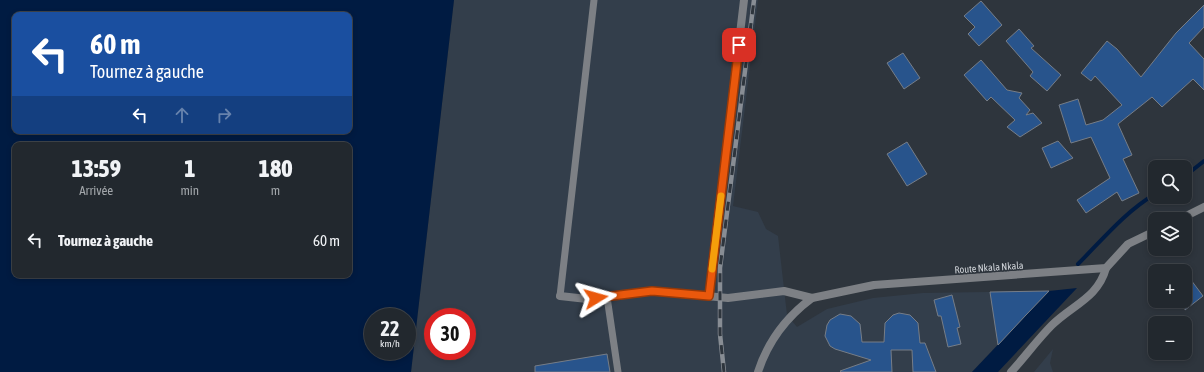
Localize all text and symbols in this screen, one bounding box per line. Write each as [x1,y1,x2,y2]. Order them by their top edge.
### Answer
icon: left [24,28,76,80]
text: 60 m [90,28,140,60]
pin [722,28,756,62]
icon: arrive [728,34,750,56]
text: Tournez à gauche [90,61,204,82]
icon: left [129,104,151,126]
icon: ahead [171,104,193,126]
icon: right [213,104,235,126]
text: 13:59 [72,155,121,182]
text: 1 [184,155,195,182]
text: 180 [259,155,292,182]
map controls [1148,160,1192,360]
button: search [1148,160,1192,204]
text: Arrivée [79,183,113,198]
text: min [180,183,199,198]
text: m [271,183,280,198]
button: layers [1148,212,1192,256]
icon: left [24,229,46,251]
text: Tournez à gauche [58,232,153,249]
text: 60 m [313,232,340,249]
street label: Route Nkala Nkala [954,260,1024,275]
button: + [1148,264,1192,308]
position arrow [575,277,617,319]
speed limit sign: 30 [424,308,476,360]
button: − [1148,316,1192,360]
text: 22 [381,317,399,340]
text: km/h [380,338,400,349]

